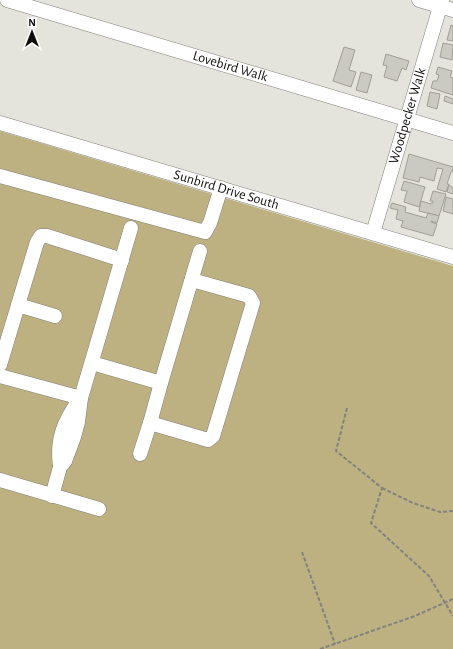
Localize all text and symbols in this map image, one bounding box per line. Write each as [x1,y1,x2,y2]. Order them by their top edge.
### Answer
north arrow [12,12,52,52]
text: N [28,17,36,28]
street label: Lovebird Walk [191,49,270,85]
street label: Woodpecker Walk [387,66,429,166]
street label: Sunbird Drive South [172,168,281,212]

